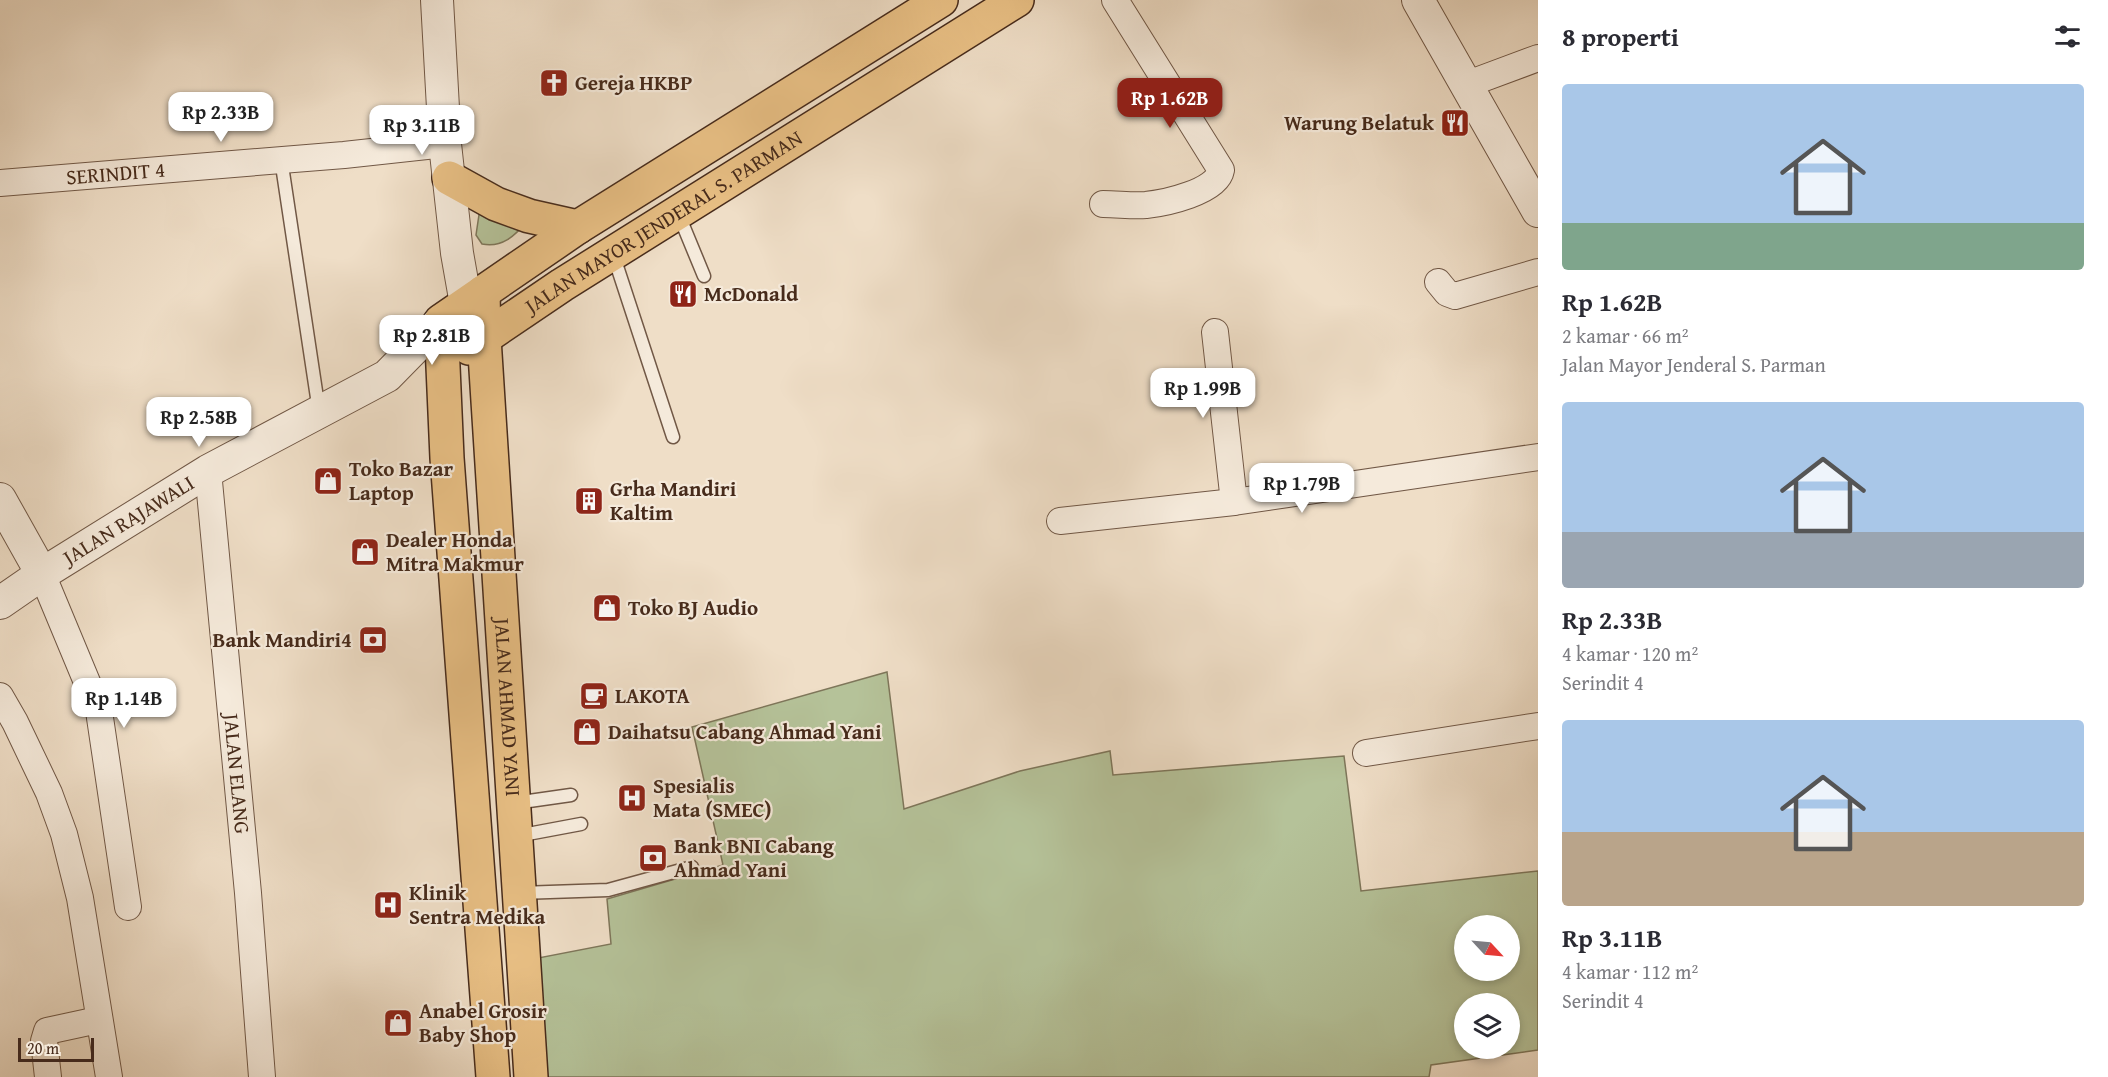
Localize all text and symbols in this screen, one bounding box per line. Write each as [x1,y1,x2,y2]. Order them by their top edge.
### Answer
text: 8 properti [1562,17,1679,56]
icon: filters [2051,20,2084,53]
church icon: Gereja HKBP [538,67,570,99]
place label: Gereja HKBP [575,67,692,98]
pin: Rp 1.62B [1108,78,1232,129]
text: Rp 1.62B [1131,83,1209,112]
pin: Rp 2.33B [159,92,283,143]
text: Rp 2.33B [182,97,260,126]
pin: Rp 3.11B [360,105,484,156]
place label: Warung Belatuk [1284,107,1435,138]
restaurant icon: Warung Belatuk [1439,107,1471,139]
text: Rp 3.11B [383,110,461,139]
street label: JALAN MAYOR JENDERAL S. PARMAN [516,122,808,323]
icon: home [1769,123,1877,231]
street label: SERINDIT 4 [65,154,166,193]
restaurant icon: McDonald [667,278,699,310]
place label: McDonald [704,278,798,309]
text: Rp 1.62B [1562,282,1662,321]
pin: Rp 2.81B [370,315,494,366]
text: Rp 2.81B [393,320,471,349]
text: 2 kamar · 66 m² [1562,321,1689,350]
text: Jalan Mayor Jenderal S. Parman [1562,350,1826,379]
pin: Rp 1.99B [1141,368,1265,419]
text: Rp 1.99B [1164,373,1242,402]
pin: Rp 2.58B [137,397,261,448]
text: Rp 2.58B [160,402,238,431]
icon: home [1769,441,1877,549]
place label: Toko Bazar Laptop [349,453,454,508]
pin: Rp 1.79B [1240,463,1364,514]
shop icon: Toko Bazar Laptop [312,465,344,497]
street label: JALAN RAJAWALI [54,467,200,574]
text: Rp 1.79B [1263,468,1341,497]
place label: Grha Mandiri Kaltim [610,473,737,528]
building icon: Grha Mandiri Kaltim [573,485,605,517]
place label: Dealer Honda Mitra Makmur [386,524,524,579]
shop icon: Dealer Honda Mitra Makmur [349,536,381,568]
shop icon: Toko BJ Audio [591,592,623,624]
place label: Toko BJ Audio [628,592,758,623]
text: Rp 2.33B [1562,600,1662,639]
street label: JALAN AHMAD YANI [487,614,529,797]
place label: Bank Mandiri4 [212,624,352,655]
bank icon: Bank Mandiri4 [357,624,389,656]
text: 4 kamar · 120 m² [1562,639,1698,668]
text: Serindit 4 [1562,668,1644,697]
pin: Rp 1.14B [62,678,186,729]
cafe icon: LAKOTA [578,680,610,712]
place label: LAKOTA [615,680,690,711]
text: Rp 1.14B [85,683,163,712]
street label: JALAN ELANG [216,709,258,835]
shop icon: Daihatsu Cabang Ahmad Yani [571,716,603,748]
place label: Daihatsu Cabang Ahmad Yani [608,716,882,747]
icon: home [1769,759,1877,867]
place label: Spesialis Mata (SMEC) [653,770,771,825]
hospital icon: Spesialis Mata (SMEC) [616,782,648,814]
place label: Bank BNI Cabang Ahmad Yani [674,830,835,885]
bank icon: Bank BNI Cabang Ahmad Yani [637,842,669,874]
place label: Klinik Sentra Medika [409,877,545,932]
hospital icon: Klinik Sentra Medika [372,889,404,921]
north arrow [1454,915,1520,981]
map controls [1454,915,1520,1059]
text: Rp 3.11B [1562,918,1662,957]
text: 4 kamar · 112 m² [1562,957,1698,986]
text: Serindit 4 [1562,986,1644,1015]
button: layers [1454,993,1520,1059]
place label: Anabel Grosir Baby Shop [419,995,547,1050]
shop icon: Anabel Grosir Baby Shop [382,1007,414,1039]
scale bar [18,1035,94,1062]
text: 20 m [27,1036,59,1060]

